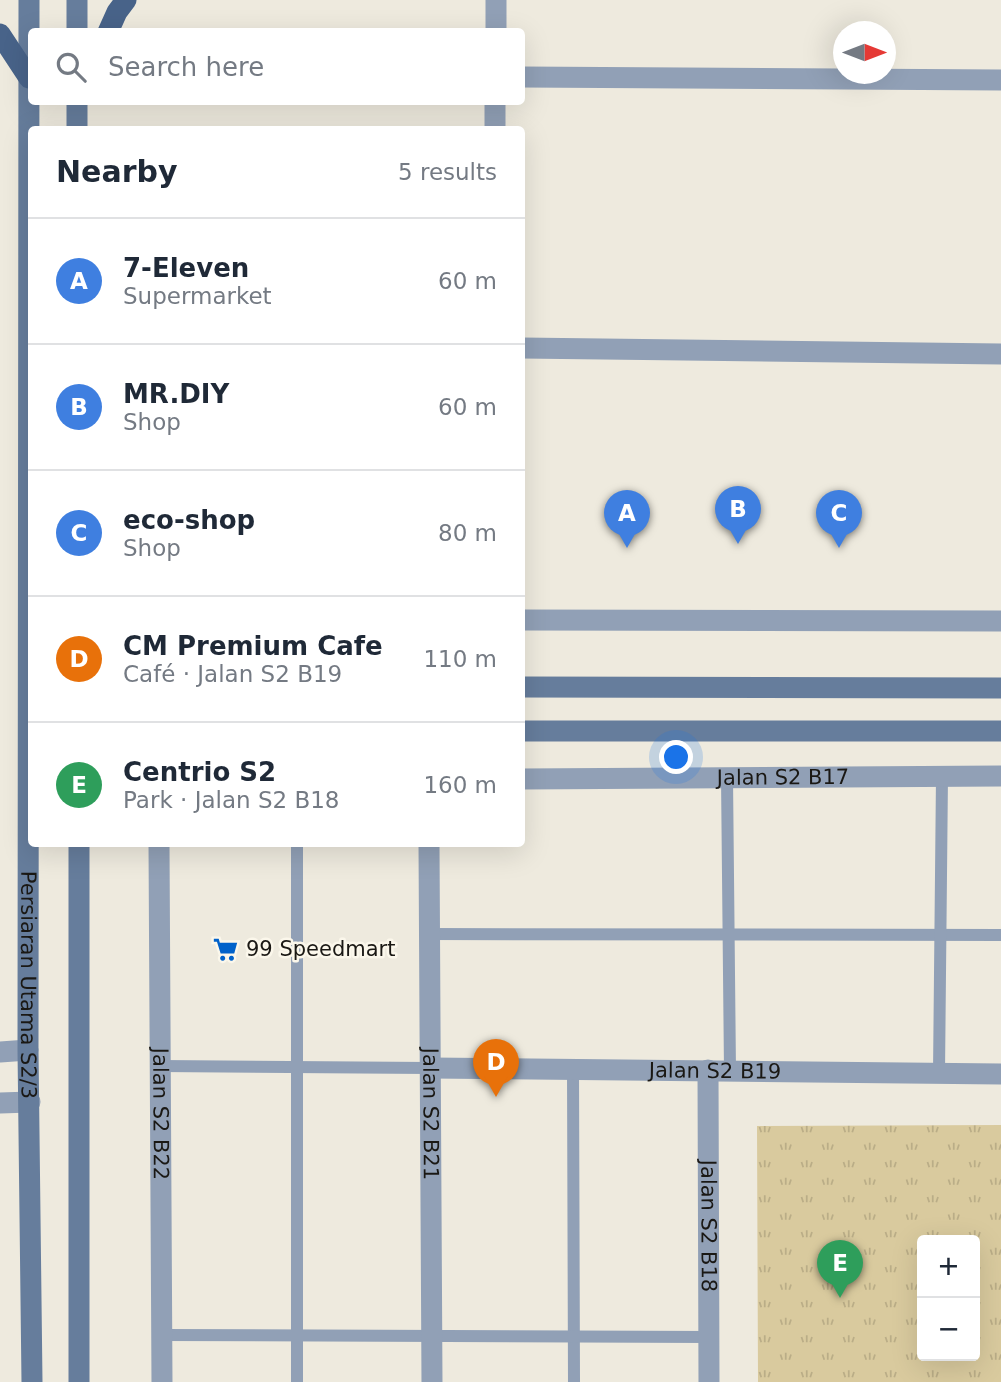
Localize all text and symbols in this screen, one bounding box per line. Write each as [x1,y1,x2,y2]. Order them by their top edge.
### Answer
north arrow [833,21,896,84]
search box [28,28,525,105]
icon: search [52,48,90,86]
text: Search here [108,52,264,82]
text: Nearby [56,154,178,189]
text: 5 results [398,159,497,185]
text: 7-Eleven [123,253,249,283]
text: A [70,268,88,294]
text: 60 m [438,268,497,294]
text: Supermarket [123,283,272,309]
text: MR.DIY [123,379,229,409]
text: B [70,394,88,420]
text: 60 m [438,394,497,420]
text: Shop [123,409,181,435]
pin: B [715,486,761,544]
pin: A [604,490,650,548]
pin: C [816,490,862,548]
text: eco-shop [123,505,255,535]
text: C [71,520,87,546]
text: 80 m [438,520,497,546]
text: Shop [123,535,181,561]
text: CM Premium Cafe [123,631,383,661]
text: D [69,646,89,672]
text: 110 m [423,646,497,672]
text: Café · Jalan S2 B19 [123,661,342,687]
your location [659,740,693,774]
text: Centrio S2 [123,757,276,787]
street label: Jalan S2 B17 [715,765,849,790]
text: E [71,772,87,798]
text: 160 m [423,772,497,798]
text: Park · Jalan S2 B18 [123,787,339,813]
street label: Persiaran Utama S2/3 [16,871,41,1099]
supermarket icon: 99 Speedmart [212,935,240,963]
place label: 99 Speedmart [246,937,395,961]
pin: D [473,1039,519,1097]
street label: Jalan S2 B22 [148,1046,173,1180]
street label: Jalan S2 B21 [418,1046,443,1180]
street label: Jalan S2 B19 [647,1058,781,1084]
street label: Jalan S2 B18 [696,1158,721,1292]
map controls [917,1235,980,1361]
button: + [917,1235,980,1298]
pin: E [817,1240,863,1298]
button: − [917,1298,980,1361]

